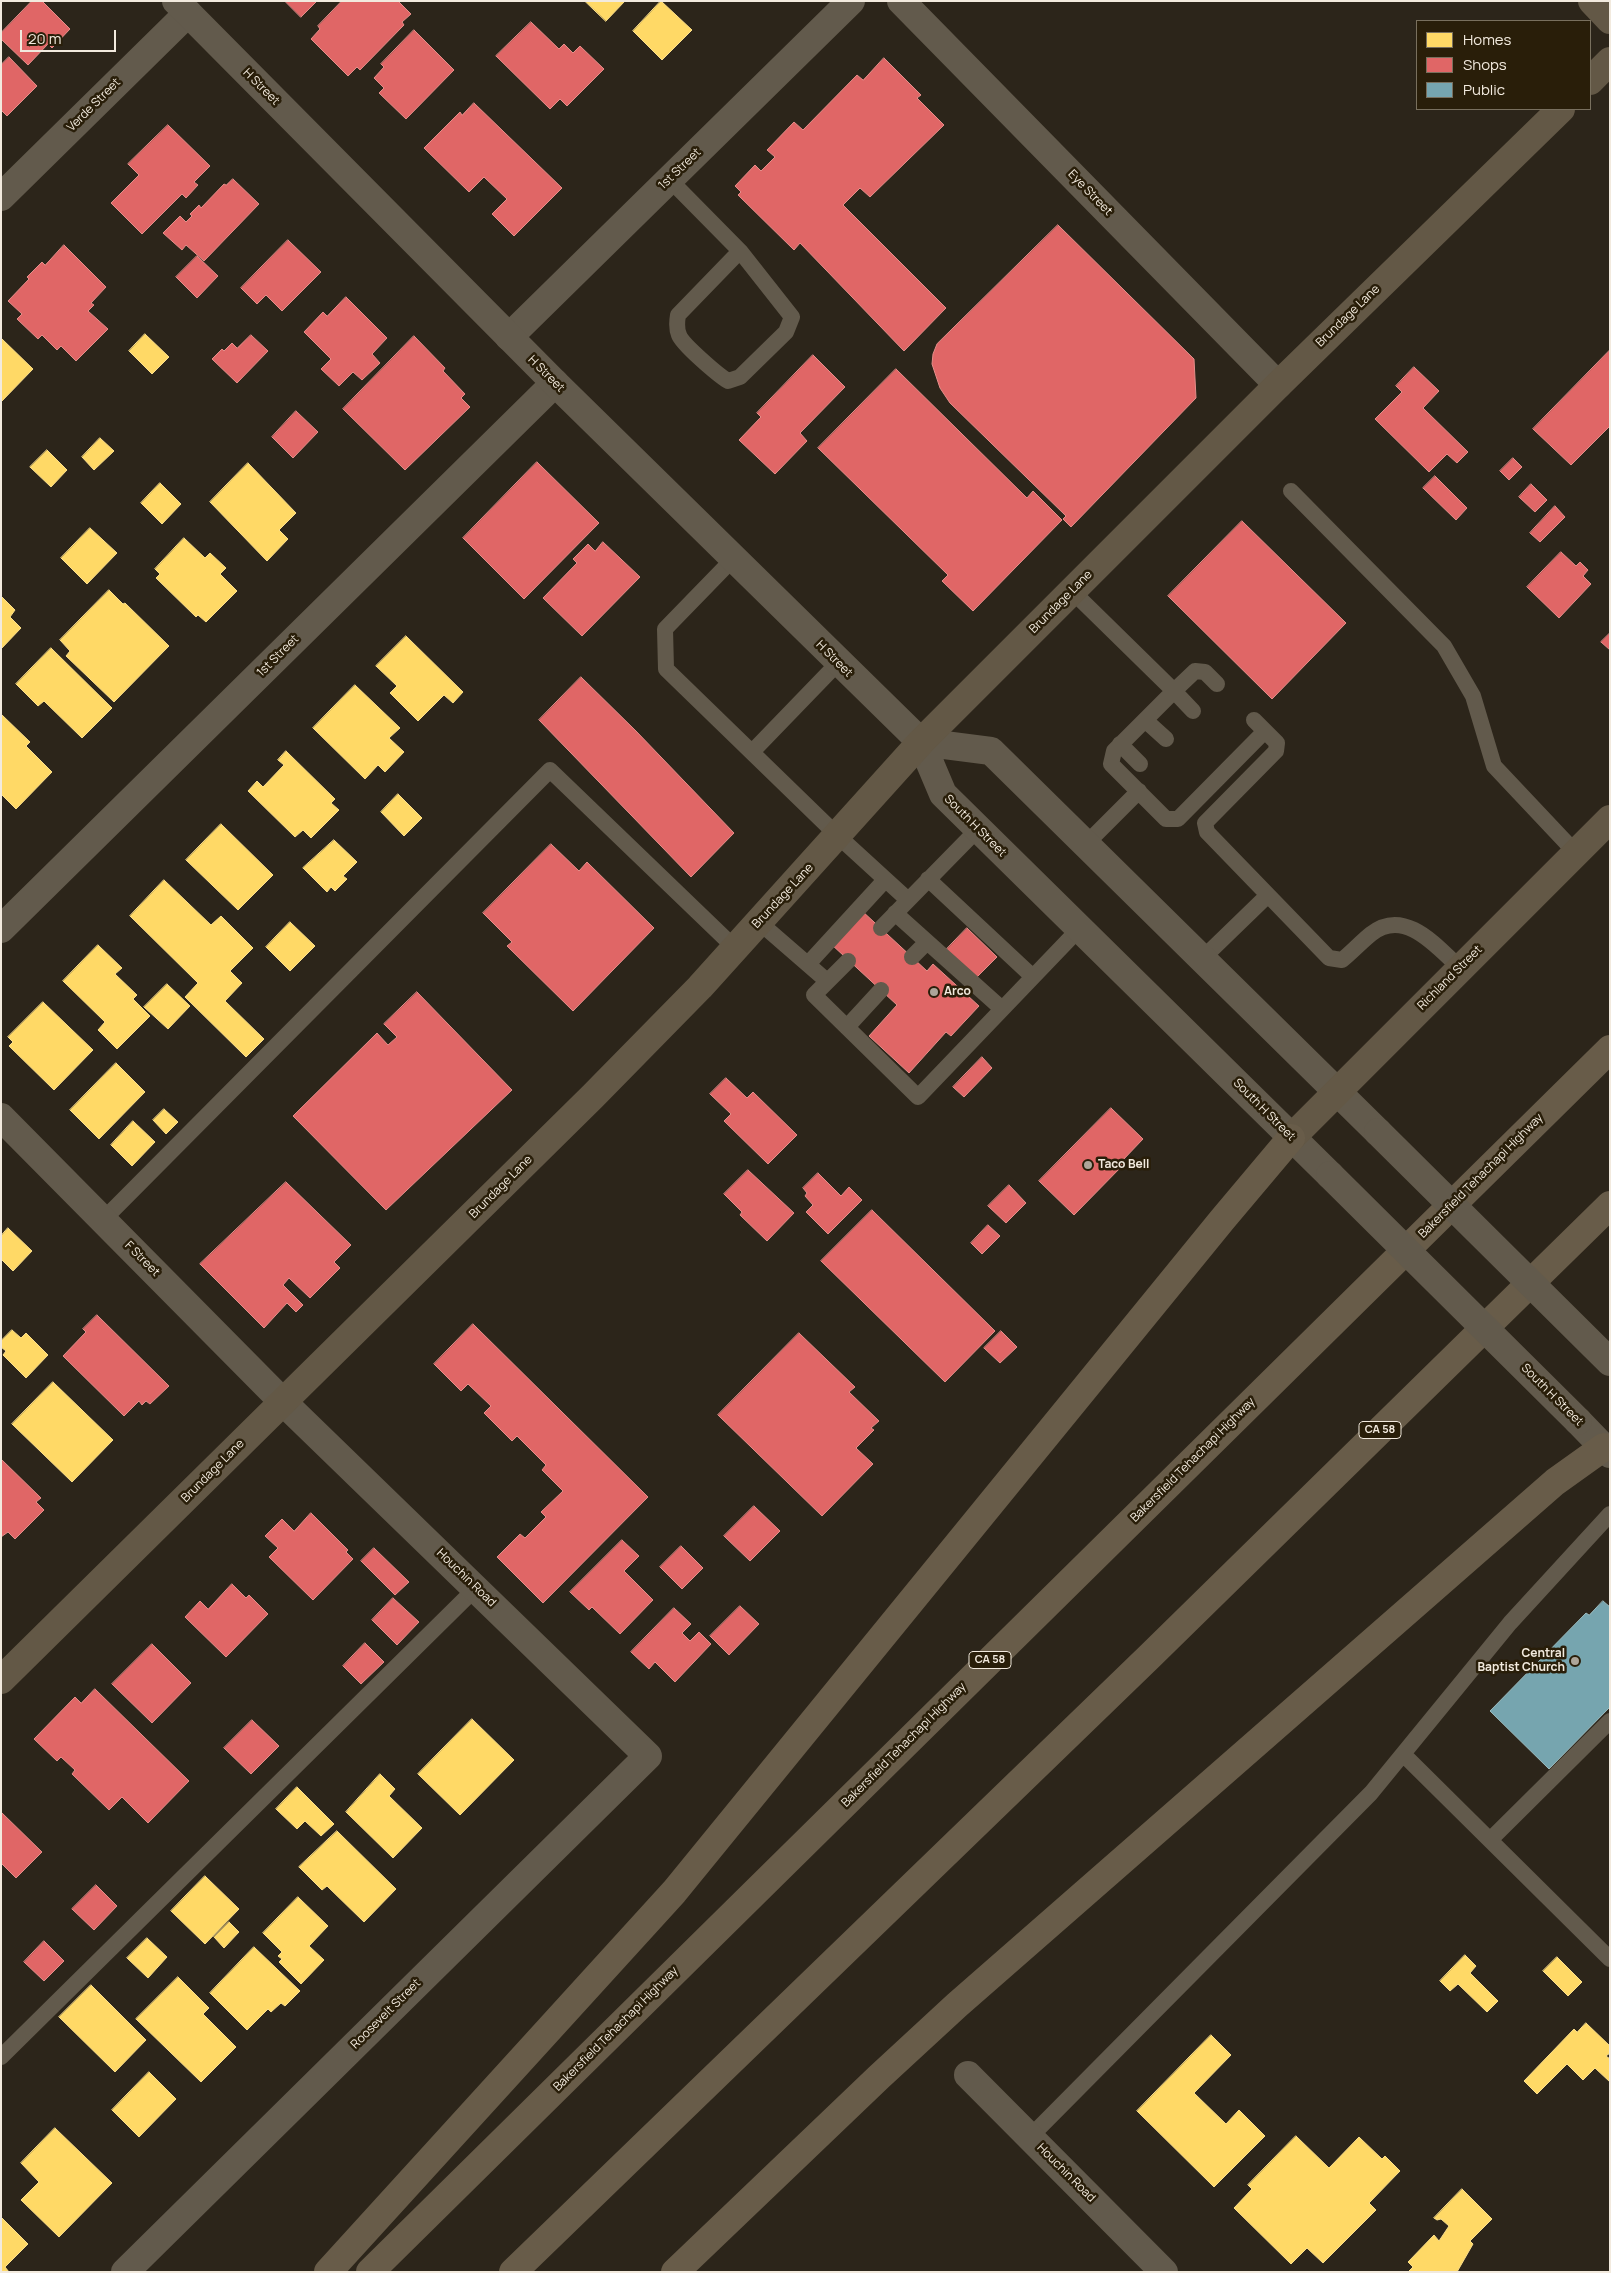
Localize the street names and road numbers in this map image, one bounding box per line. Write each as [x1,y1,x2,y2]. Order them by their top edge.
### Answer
street label: H Street [240,66,282,108]
street label: Verde Street [64,75,124,135]
street label: 1st Street [656,145,704,193]
street label: Eye Street [1065,167,1115,219]
street label: Brundage Lane [1313,282,1383,350]
street label: H Street [525,353,567,395]
street label: Brundage Lane [1027,568,1095,636]
street label: 1st Street [254,632,302,680]
street label: H Street [813,638,855,680]
street label: South H Street [941,792,1009,860]
street label: Brundage Lane [749,861,817,931]
street label: Richland Street [1415,943,1485,1013]
street label: South H Street [1230,1076,1298,1144]
street label: Bakersfield Tehachapi Highway [1416,1111,1546,1241]
street label: Brundage Lane [467,1153,535,1221]
street label: F Street [121,1238,163,1280]
street label: South H Street [1518,1361,1586,1429]
street label: Bakersfield Tehachapi Highway [1128,1395,1258,1525]
road number: CA 58 [1359,1422,1401,1438]
street label: Brundage Lane [179,1437,247,1505]
street label: Houchin Road [433,1546,499,1610]
road number: CA 58 [969,1652,1011,1668]
street label: Bakersfield Tehachapi Highway [839,1680,969,1810]
street label: Bakersfield Tehachapi Highway [551,1964,681,2094]
street label: Roosevelt Street [348,1976,424,2052]
street label: Houchin Road [1034,2141,1098,2205]

